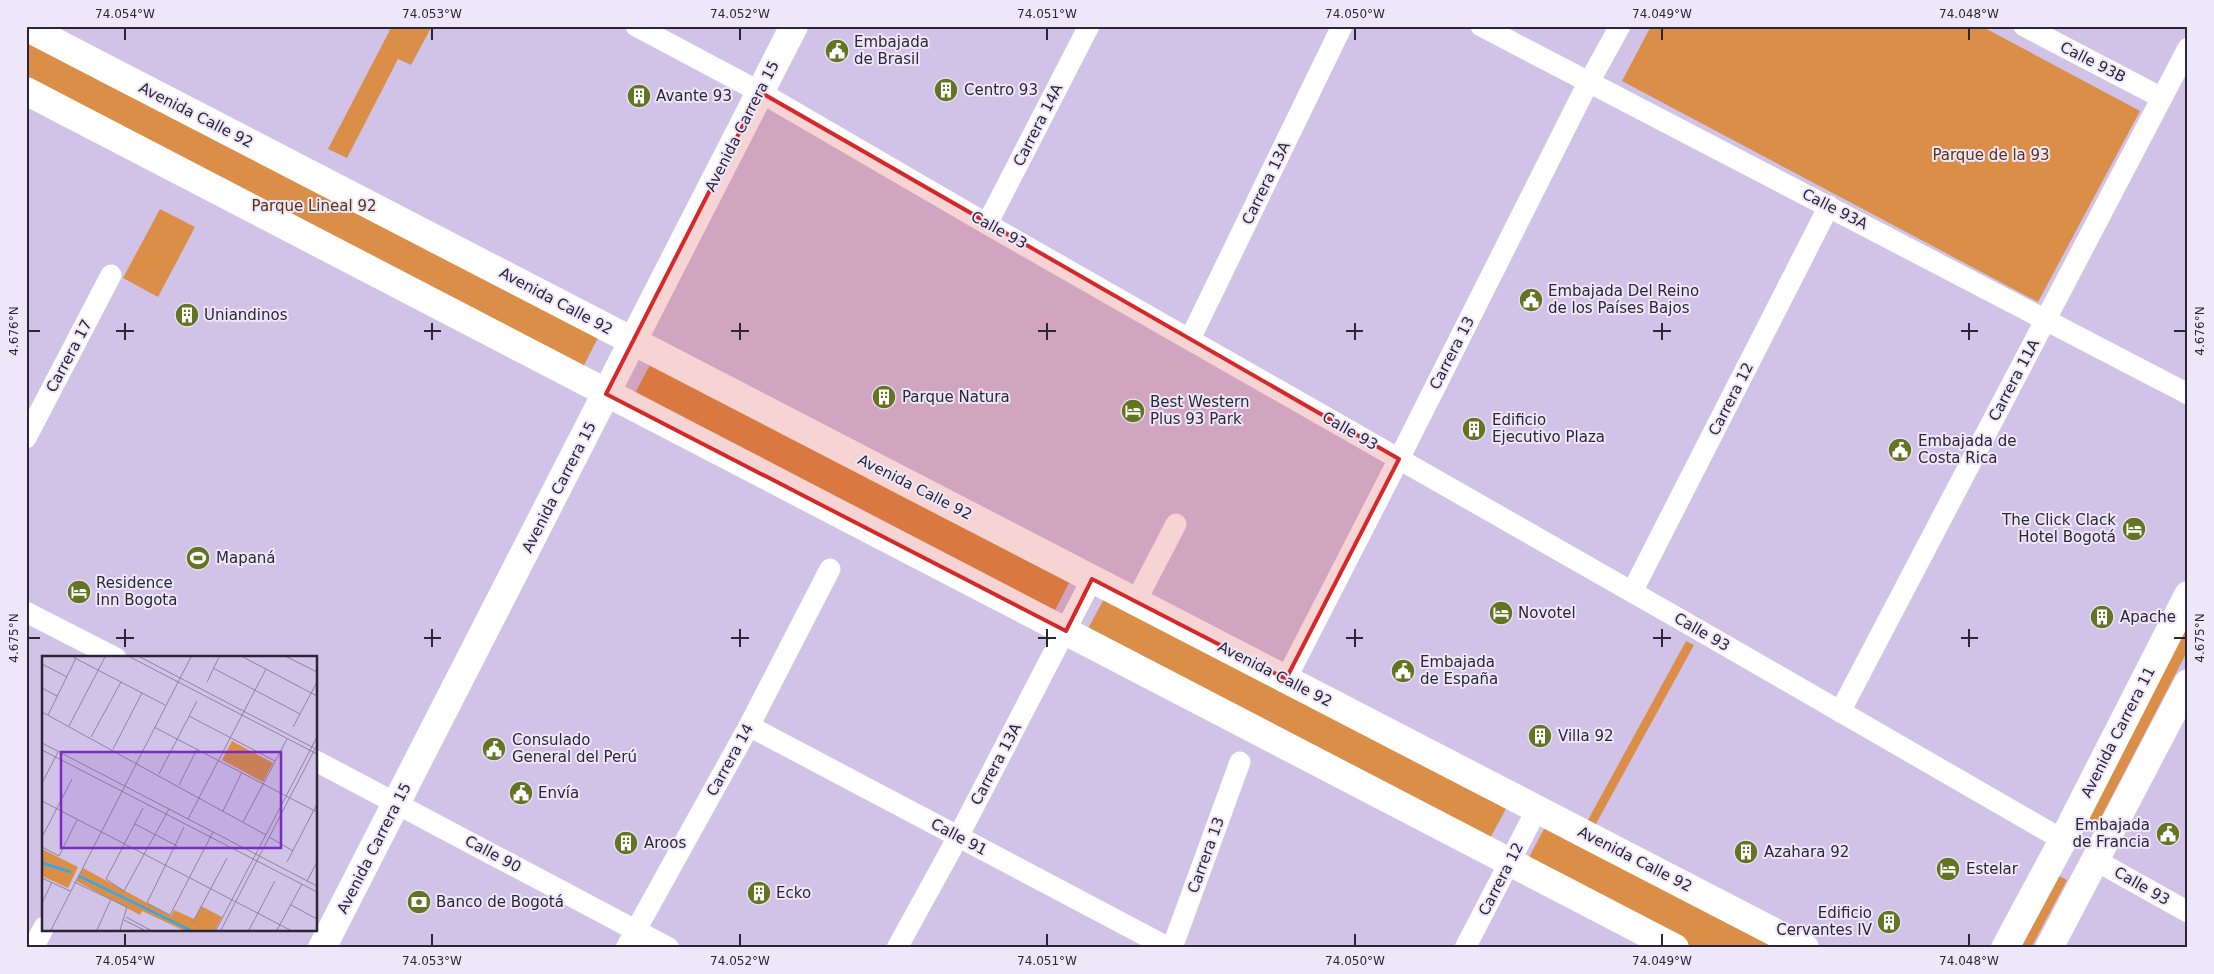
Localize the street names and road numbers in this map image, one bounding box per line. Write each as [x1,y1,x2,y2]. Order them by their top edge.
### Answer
street label: Calle 93B [2057,38,2129,86]
street label: Avenida Carrera 15 [701,58,783,194]
street label: Avenida Calle 92 [136,78,256,152]
street label: Carrera 14A [1010,80,1067,169]
street label: Carrera 13A [1238,138,1294,227]
street label: Calle 93A [1799,185,1872,234]
street label: Calle 93 [968,207,1030,253]
street label: Avenida Calle 92 [496,264,616,338]
street label: Carrera 13 [1426,313,1478,393]
street label: Carrera 17 [42,317,96,395]
street label: Carrera 11A [1985,335,2043,424]
street label: Carrera 12 [1705,359,1757,439]
street label: Calle 93 [1319,408,1381,454]
street label: Avenida Carrera 15 [518,419,600,555]
street label: Avenida Calle 92 [855,450,975,524]
street label: Calle 93 [1671,609,1733,655]
street label: Avenida Calle 92 [1215,637,1335,711]
street label: Avenida Carrera 11 [2077,664,2159,800]
street label: Carrera 13A [967,719,1025,808]
street label: Carrera 14 [703,721,757,799]
street label: Avenida Carrera 15 [333,780,415,916]
street label: Carrera 13 [1184,814,1228,896]
street label: Calle 91 [928,815,990,859]
street label: Avenida Calle 92 [1575,822,1695,896]
street label: Calle 90 [462,832,524,876]
street label: Carrera 12 [1475,839,1527,919]
street label: Calle 93 [2111,863,2173,909]

